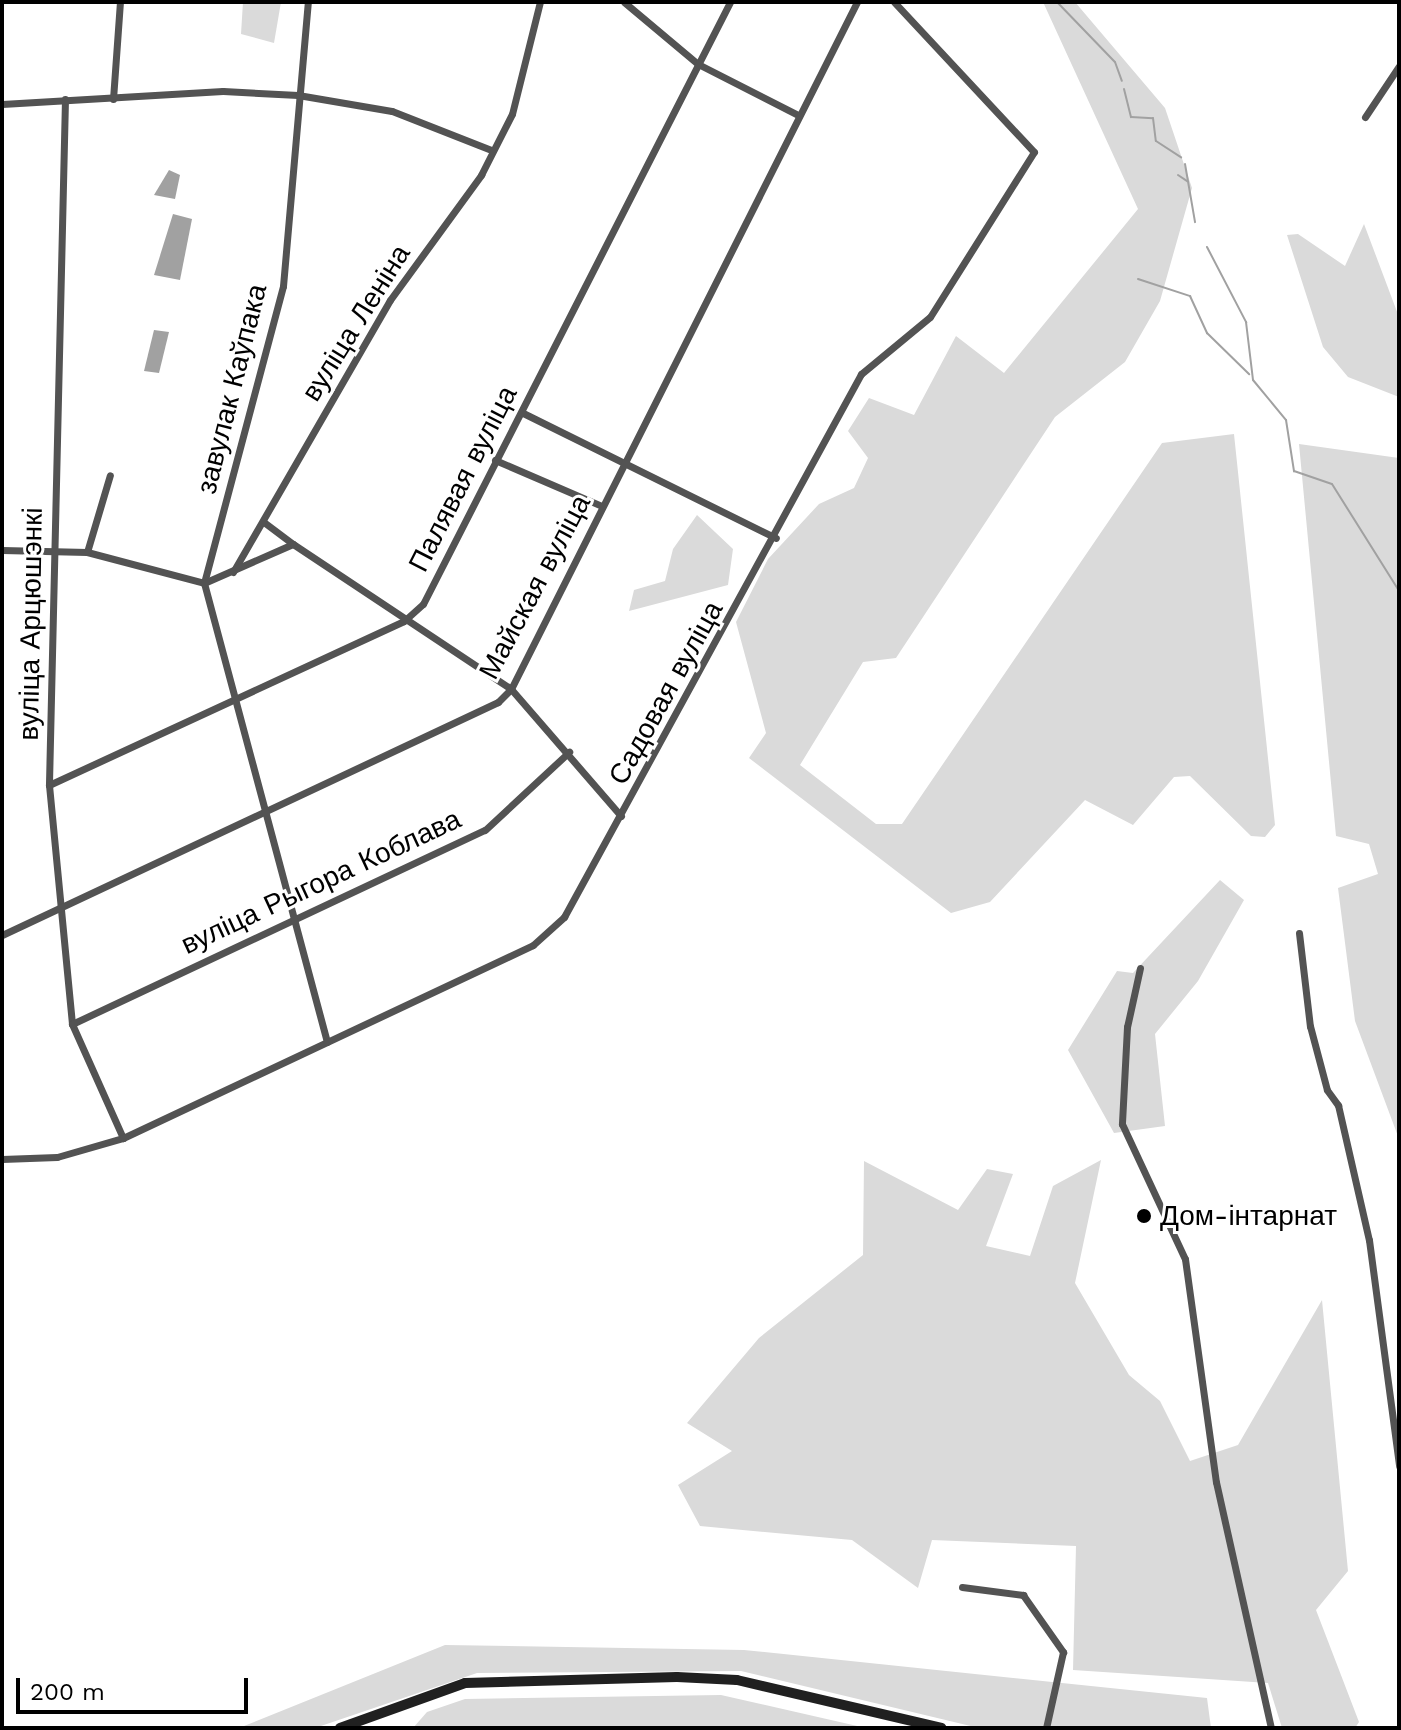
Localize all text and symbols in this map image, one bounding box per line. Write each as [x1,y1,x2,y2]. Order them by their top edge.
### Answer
street label: вуліца Леніна [295,239,417,407]
street label: завулак Каўпака [190,281,274,497]
street label: Палявая вуліца [402,381,524,577]
street label: Майская вуліца [472,489,598,685]
street label: вуліца Арцюшэнкі [12,507,50,741]
street label: Садовая вуліца [602,595,730,791]
street label: вуліца Рыгора Коблава [176,802,466,962]
place label: Дом-інтарнат [1160,1199,1337,1233]
marker: Дом-інтарнат [1135,1207,1153,1225]
scale bar [20,1662,252,1712]
text: 200 m [30,1678,105,1706]

